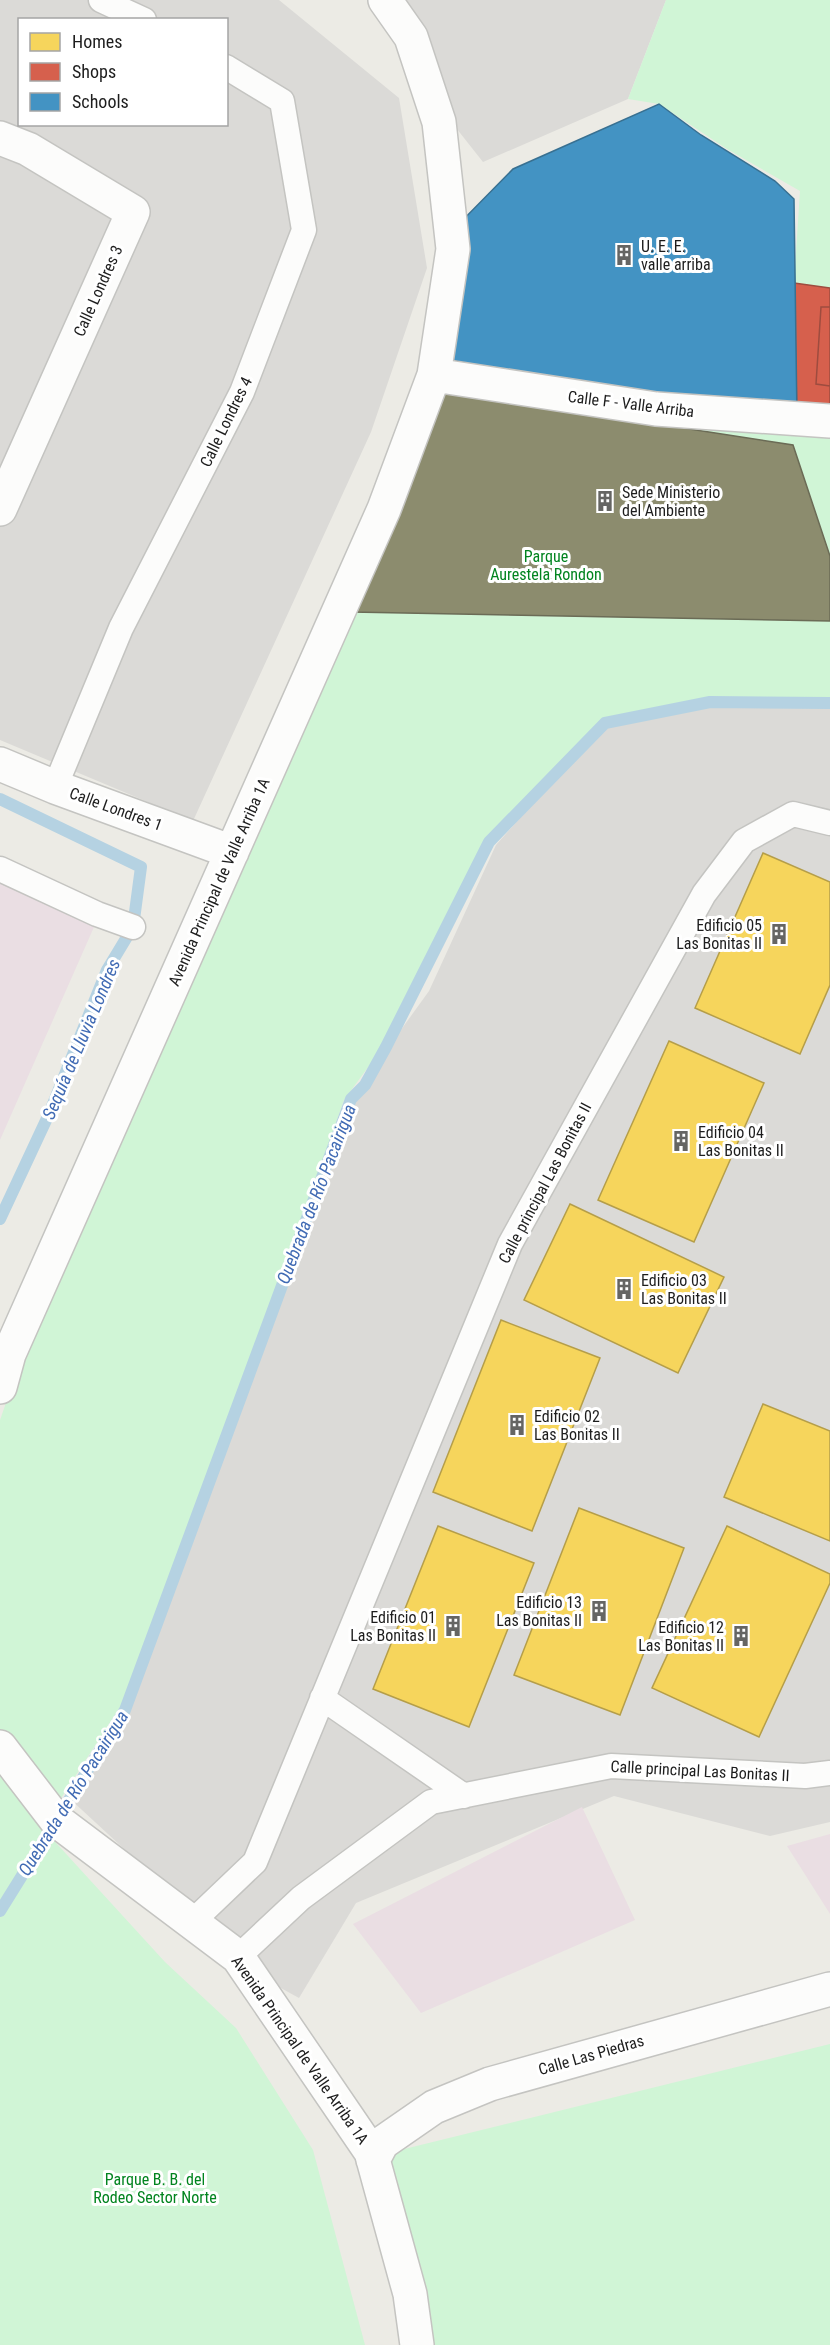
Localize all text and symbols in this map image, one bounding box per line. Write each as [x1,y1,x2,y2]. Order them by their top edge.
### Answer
legend [18,18,228,126]
text: Homes [72,31,122,52]
text: Shops [72,61,116,82]
text: Schools [72,91,129,112]
place label: U. E. E. valle arriba [641,237,711,274]
street label: Calle Londres 3 [69,243,127,339]
building icon: U. E. E. valle arriba [612,243,636,267]
street label: Calle Londres 4 [196,374,256,470]
street label: Calle F - Valle Arriba [567,387,695,421]
place label: Sede Ministerio del Ambiente [622,483,720,520]
building icon: Sede Ministerio del Ambiente [593,489,617,513]
park label: Parque Aurestela Rondon [490,547,602,584]
street label: Avenida Principal de Valle Arriba 1A [164,775,274,989]
street label: Calle Londres 1 [67,783,165,835]
place label: Edificio 05 Las Bonitas II [676,916,762,953]
building icon: Edificio 05 Las Bonitas II [767,922,791,946]
water label: Sequía de Lluvia Londres [38,956,124,1122]
street label: Calle principal Las Bonitas II [495,1099,595,1267]
water label: Quebrada de Río Pacairigua [272,1101,360,1287]
place label: Edificio 04 Las Bonitas II [698,1123,784,1160]
building icon: Edificio 04 Las Bonitas II [669,1129,693,1153]
place label: Edificio 03 Las Bonitas II [641,1271,727,1308]
building icon: Edificio 03 Las Bonitas II [612,1277,636,1301]
place label: Edificio 02 Las Bonitas II [534,1407,620,1444]
building icon: Edificio 02 Las Bonitas II [505,1413,529,1437]
place label: Edificio 13 Las Bonitas II [496,1593,582,1630]
building icon: Edificio 13 Las Bonitas II [587,1599,611,1623]
place label: Edificio 01 Las Bonitas II [350,1608,436,1645]
building icon: Edificio 01 Las Bonitas II [441,1614,465,1638]
place label: Edificio 12 Las Bonitas II [638,1618,724,1655]
building icon: Edificio 12 Las Bonitas II [729,1624,753,1648]
water label: Quebrada de Río Pacairigua [14,1707,132,1879]
street label: Calle principal Las Bonitas II [610,1757,790,1785]
street label: Avenida Principal de Valle Arriba 1A [227,1952,373,2148]
street label: Calle Las Piedras [536,2031,646,2079]
park label: Parque B. B. del Rodeo Sector Norte [93,2170,217,2207]

